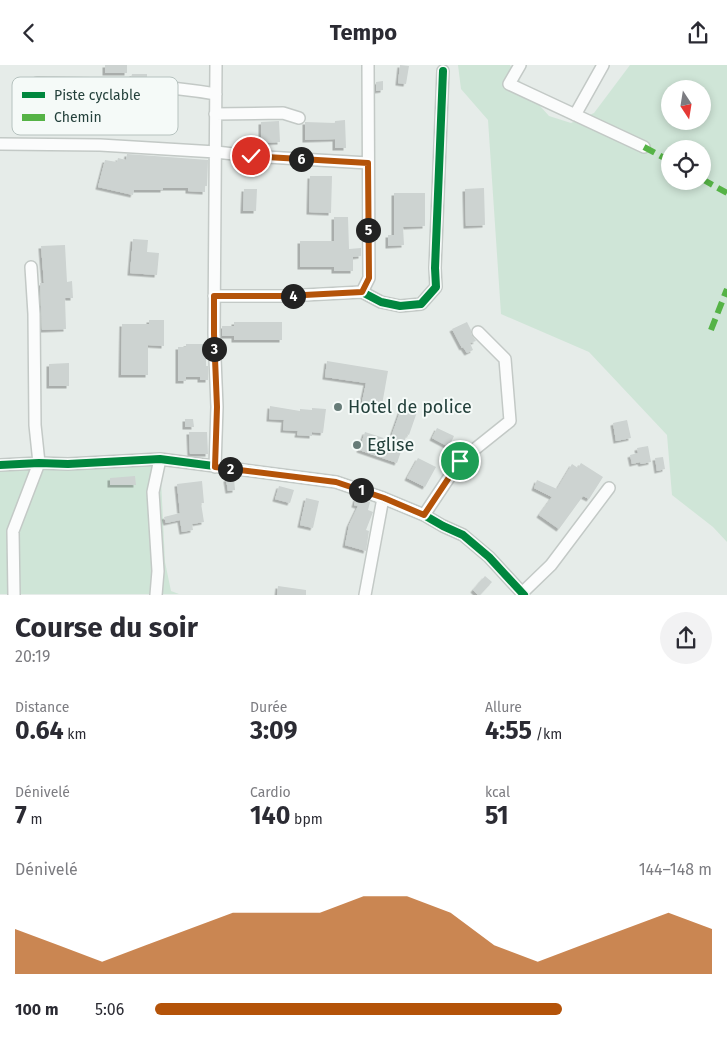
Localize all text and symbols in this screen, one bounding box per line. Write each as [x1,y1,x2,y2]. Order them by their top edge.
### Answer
icon: back [15,19,43,47]
text: Tempo [330,19,397,46]
icon: share [684,19,712,47]
legend [12,77,178,135]
north arrow [661,80,711,130]
map controls [661,80,711,190]
text: Piste cyclable [54,87,141,104]
text: Chemin [54,109,102,126]
pin [230,135,272,177]
button: locate [661,140,711,190]
icon: check [237,142,265,170]
pin: 6 [288,147,314,171]
text: 6 [298,151,305,168]
pin: 5 [356,217,380,243]
text: 5 [365,222,372,239]
pin: 4 [280,283,306,309]
text: 4 [290,288,297,305]
pin: 3 [202,337,226,361]
text: 3 [211,341,218,358]
place label: Hotel de police [348,396,472,418]
marker: Hotel de police [332,401,344,413]
place label: Eglise [367,434,414,456]
marker: Eglise [351,439,363,451]
pin [439,440,481,482]
icon: arrive [446,447,474,475]
pin: 2 [218,457,242,481]
text: 2 [227,461,234,478]
pin: 1 [348,477,374,503]
text: 1 [358,482,365,499]
text: Course du soir [15,611,198,644]
button: share [660,612,712,664]
text: 20:19 [15,647,50,666]
text: Distance [15,699,69,716]
text: Durée [250,699,287,716]
text: Allure [485,699,522,716]
text: 0.64 [15,716,64,746]
text: 3:09 [250,716,297,746]
text: 4:55 [485,716,532,746]
text: km [64,726,87,743]
text: /km [532,726,562,743]
text: Dénivelé [15,784,70,801]
text: Cardio [250,784,291,801]
text: kcal [485,784,510,801]
text: 7 [15,801,27,831]
text: 140 [250,801,290,831]
text: 51 [485,801,509,831]
text: m [27,811,42,828]
text: bpm [290,811,323,828]
text: Dénivelé [15,860,78,879]
text: 144–148 m [639,860,712,879]
text: 100 m [15,1000,58,1019]
text: 5:06 [95,1000,124,1019]

